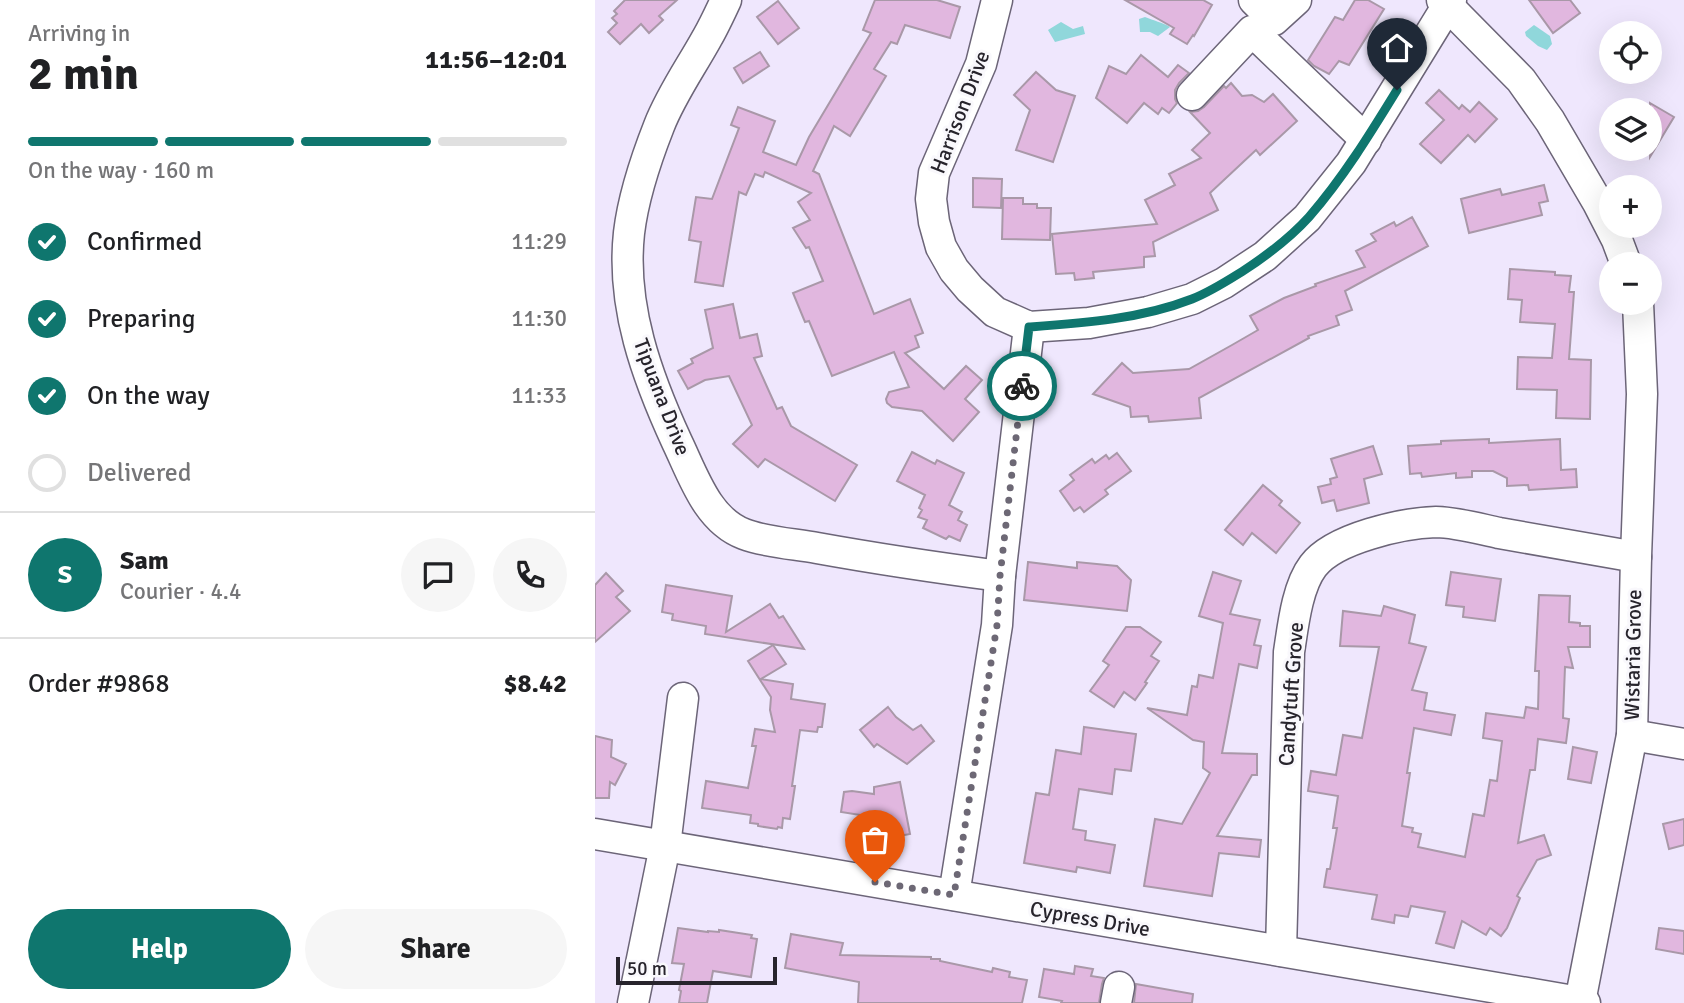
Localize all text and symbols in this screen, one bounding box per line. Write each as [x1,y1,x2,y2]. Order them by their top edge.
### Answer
pin [1367,18,1427,90]
text: Arriving in [28,19,130,48]
map controls [1599,21,1662,315]
button: locate [1599,21,1662,84]
icon: home [1378,29,1416,67]
text: 11:56–12:01 [425,44,567,76]
text: 2 min [28,46,139,102]
street label: Harrison Drive [925,47,995,177]
button: layers [1599,98,1662,161]
text: On the way · 160 m [28,156,214,185]
button: + [1599,175,1662,238]
icon: check [28,223,66,261]
text: Confirmed [87,226,202,258]
text: 11:29 [511,227,567,256]
button: − [1599,252,1662,315]
icon: check [28,300,66,338]
text: Preparing [87,303,195,335]
text: 11:30 [511,304,567,333]
street label: Tipuana Drive [628,335,696,459]
courier [987,351,1057,421]
icon: bike [1003,367,1041,405]
icon: check [28,377,66,415]
text: On the way [87,380,210,412]
text: 11:33 [511,381,567,410]
text: Delivered [87,457,192,489]
button: chat [401,538,475,612]
button: phone [493,538,567,612]
text: Sam [120,545,169,577]
text: S [58,559,72,591]
text: Courier · 4.4 [120,577,241,606]
street label: Wistaria Grove [1619,589,1647,721]
street label: Candytuft Grove [1273,621,1309,767]
text: Order #9868 [28,668,169,700]
text: $8.42 [503,668,567,700]
pin [845,810,905,882]
icon: bag [856,821,894,859]
street label: Cypress Drive [1028,896,1152,942]
button: Help [28,909,291,989]
button: Share [305,909,567,989]
scale bar [616,954,777,986]
text: 50 m [627,957,667,981]

